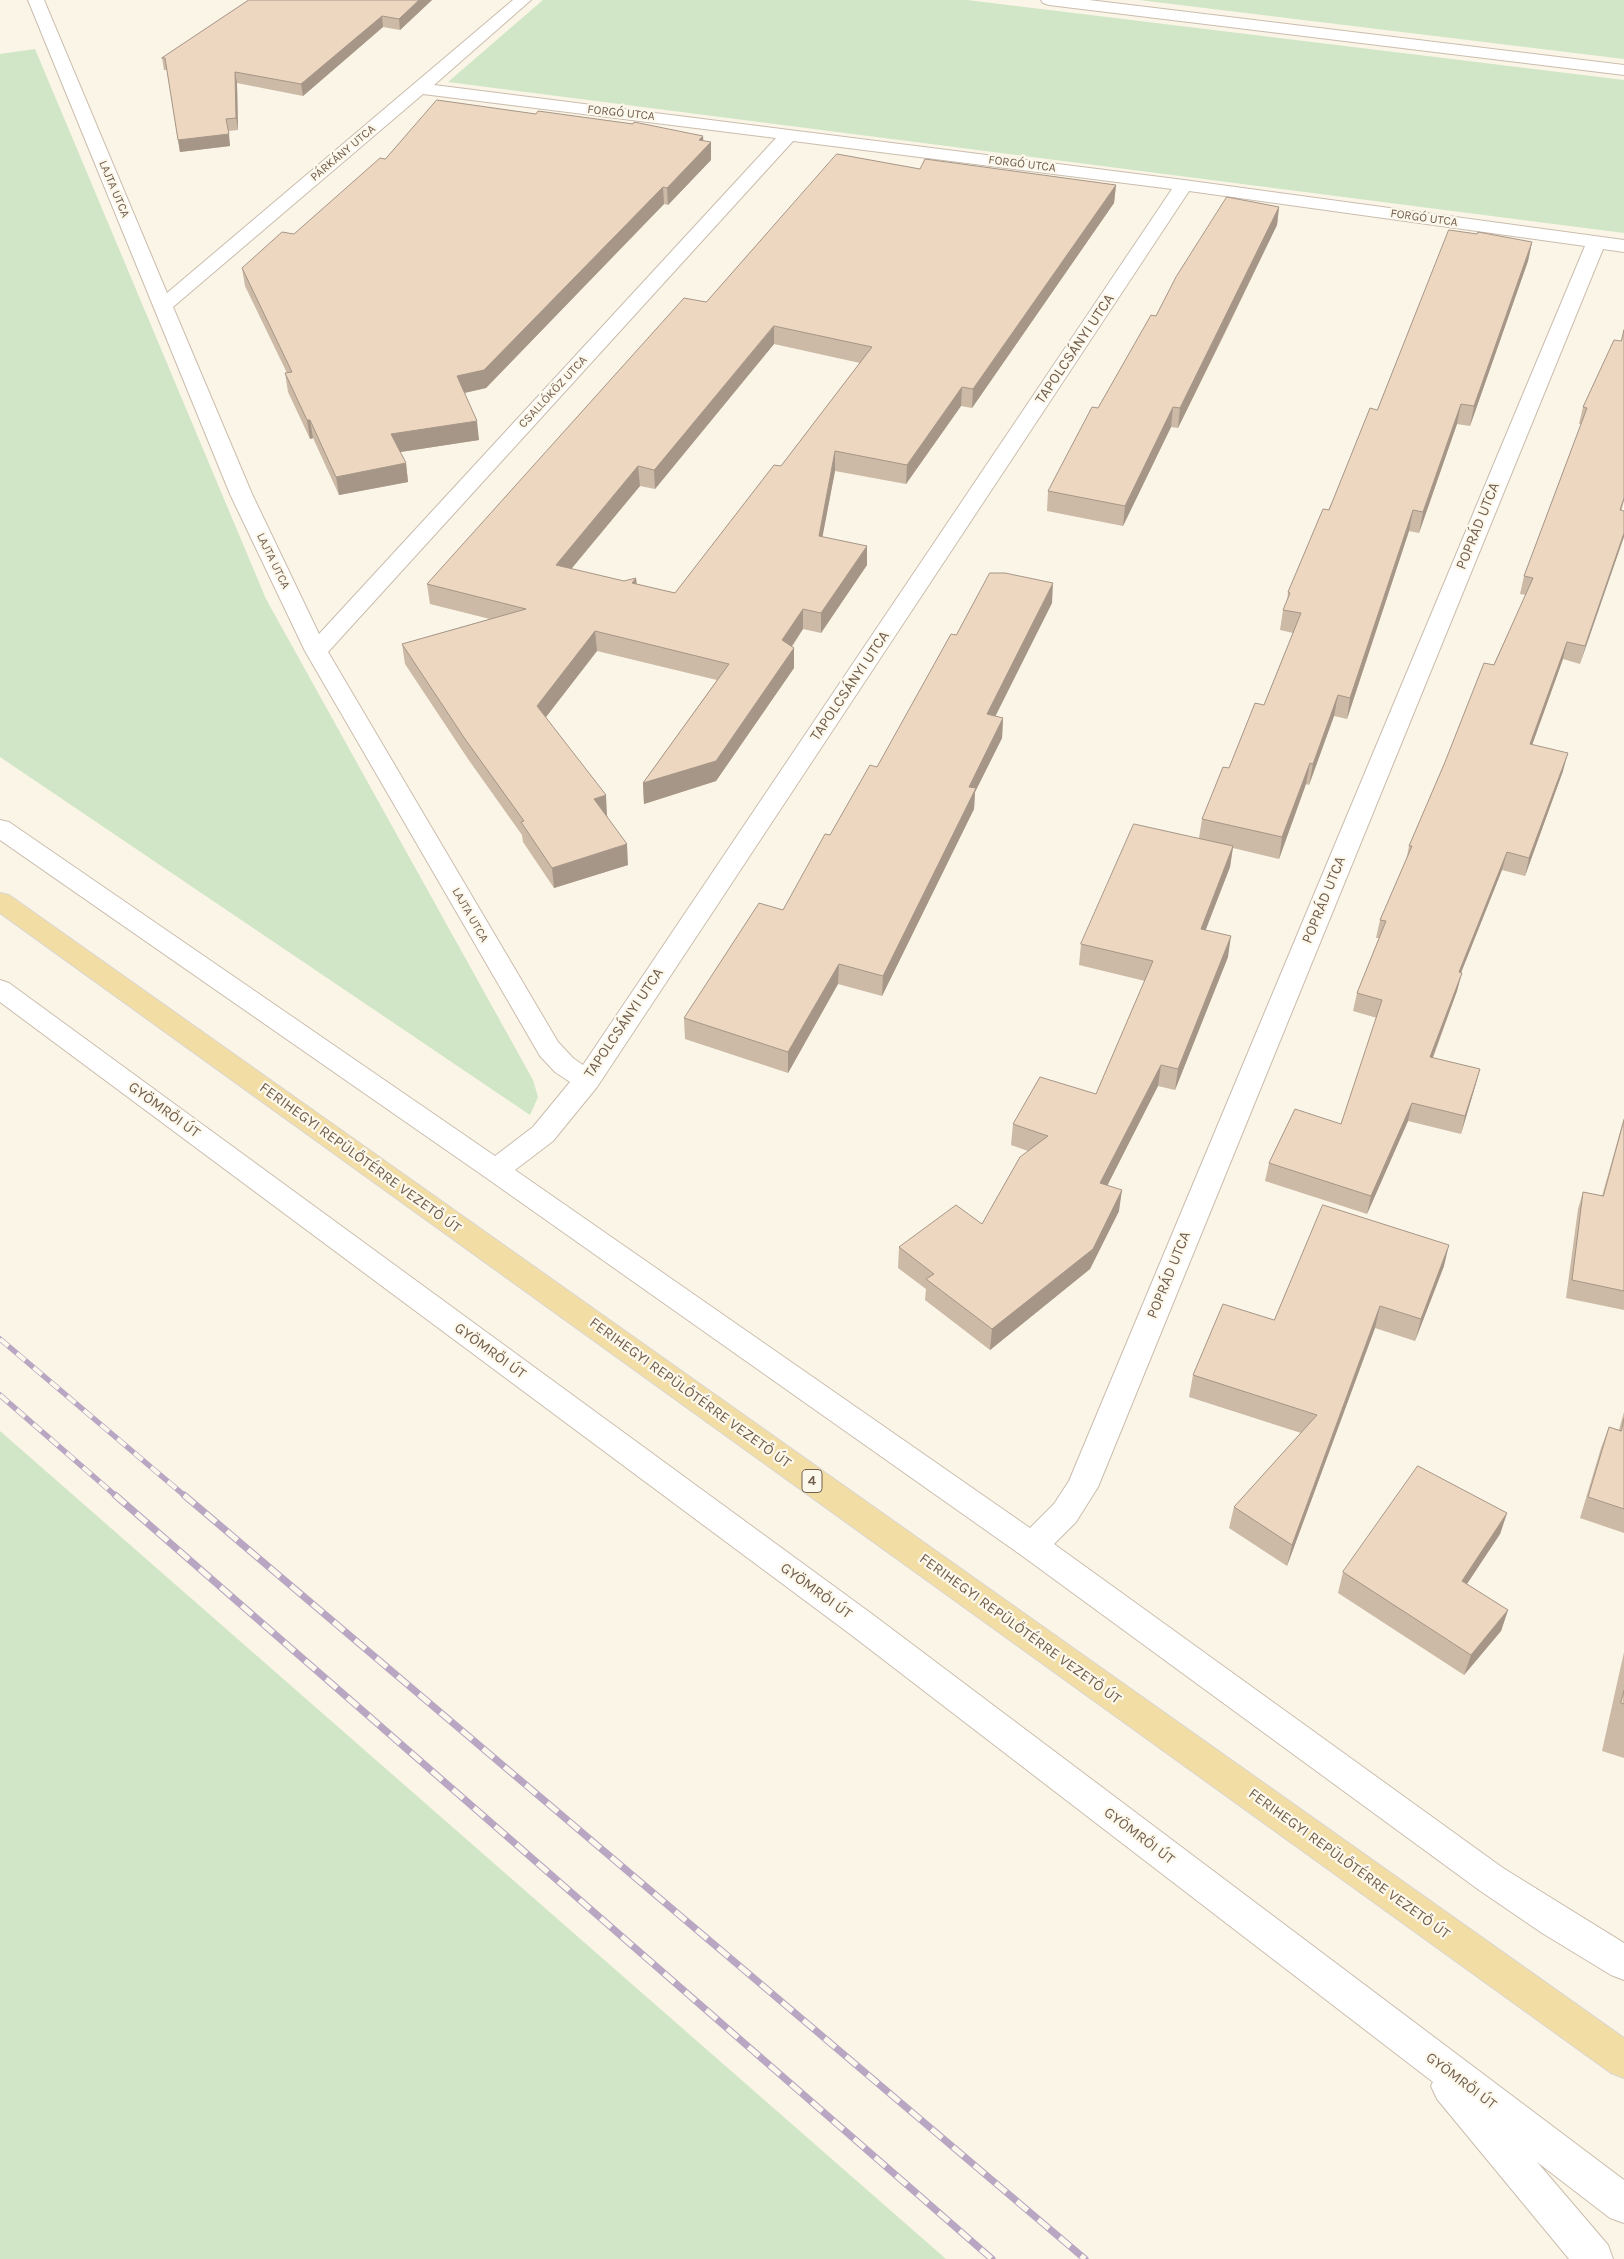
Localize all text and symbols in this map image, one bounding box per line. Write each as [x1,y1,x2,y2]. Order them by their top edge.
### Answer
street label: FORGÓ UTCA [587,102,655,124]
street label: PÁRKÁNY UTCA [308,122,378,184]
street label: FORGÓ UTCA [987,153,1057,175]
street label: LAJTA UTCA [96,158,132,220]
street label: FORGÓ UTCA [1389,206,1459,230]
street label: TAPOLCSÁNYI UTCA [1032,291,1118,407]
street label: CSALLÓKÖZ UTCA [516,353,590,431]
street label: POPRÁD UTCA [1452,480,1504,572]
street label: LAJTA UTCA [253,531,293,591]
street label: TAPOLCSÁNYI UTCA [807,628,893,744]
street label: POPRÁD UTCA [1298,854,1350,946]
street label: LAJTA UTCA [449,885,491,945]
street label: TAPOLCSÁNYI UTCA [581,965,667,1081]
street label: GYÖMRŐI ÚT [125,1078,203,1142]
street label: FERIHEGYI REPÜLŐTÉRRE VEZETŐ ÚT [256,1079,464,1237]
street label: POPRÁD UTCA [1143,1229,1195,1321]
street label: FERIHEGYI REPÜLŐTÉRRE VEZETŐ ÚT [586,1314,794,1472]
street label: GYÖMRŐI ÚT [451,1319,529,1383]
road number: 4 [802,1470,822,1492]
street label: FERIHEGYI REPÜLŐTÉRRE VEZETŐ ÚT [916,1550,1124,1708]
street label: GYÖMRŐI ÚT [777,1559,855,1623]
street label: FERIHEGYI REPÜLŐTÉRRE VEZETŐ ÚT [1245,1785,1453,1943]
street label: GYÖMRŐI ÚT [1100,1804,1178,1868]
street label: GYÖMRŐI ÚT [1422,2049,1500,2113]

